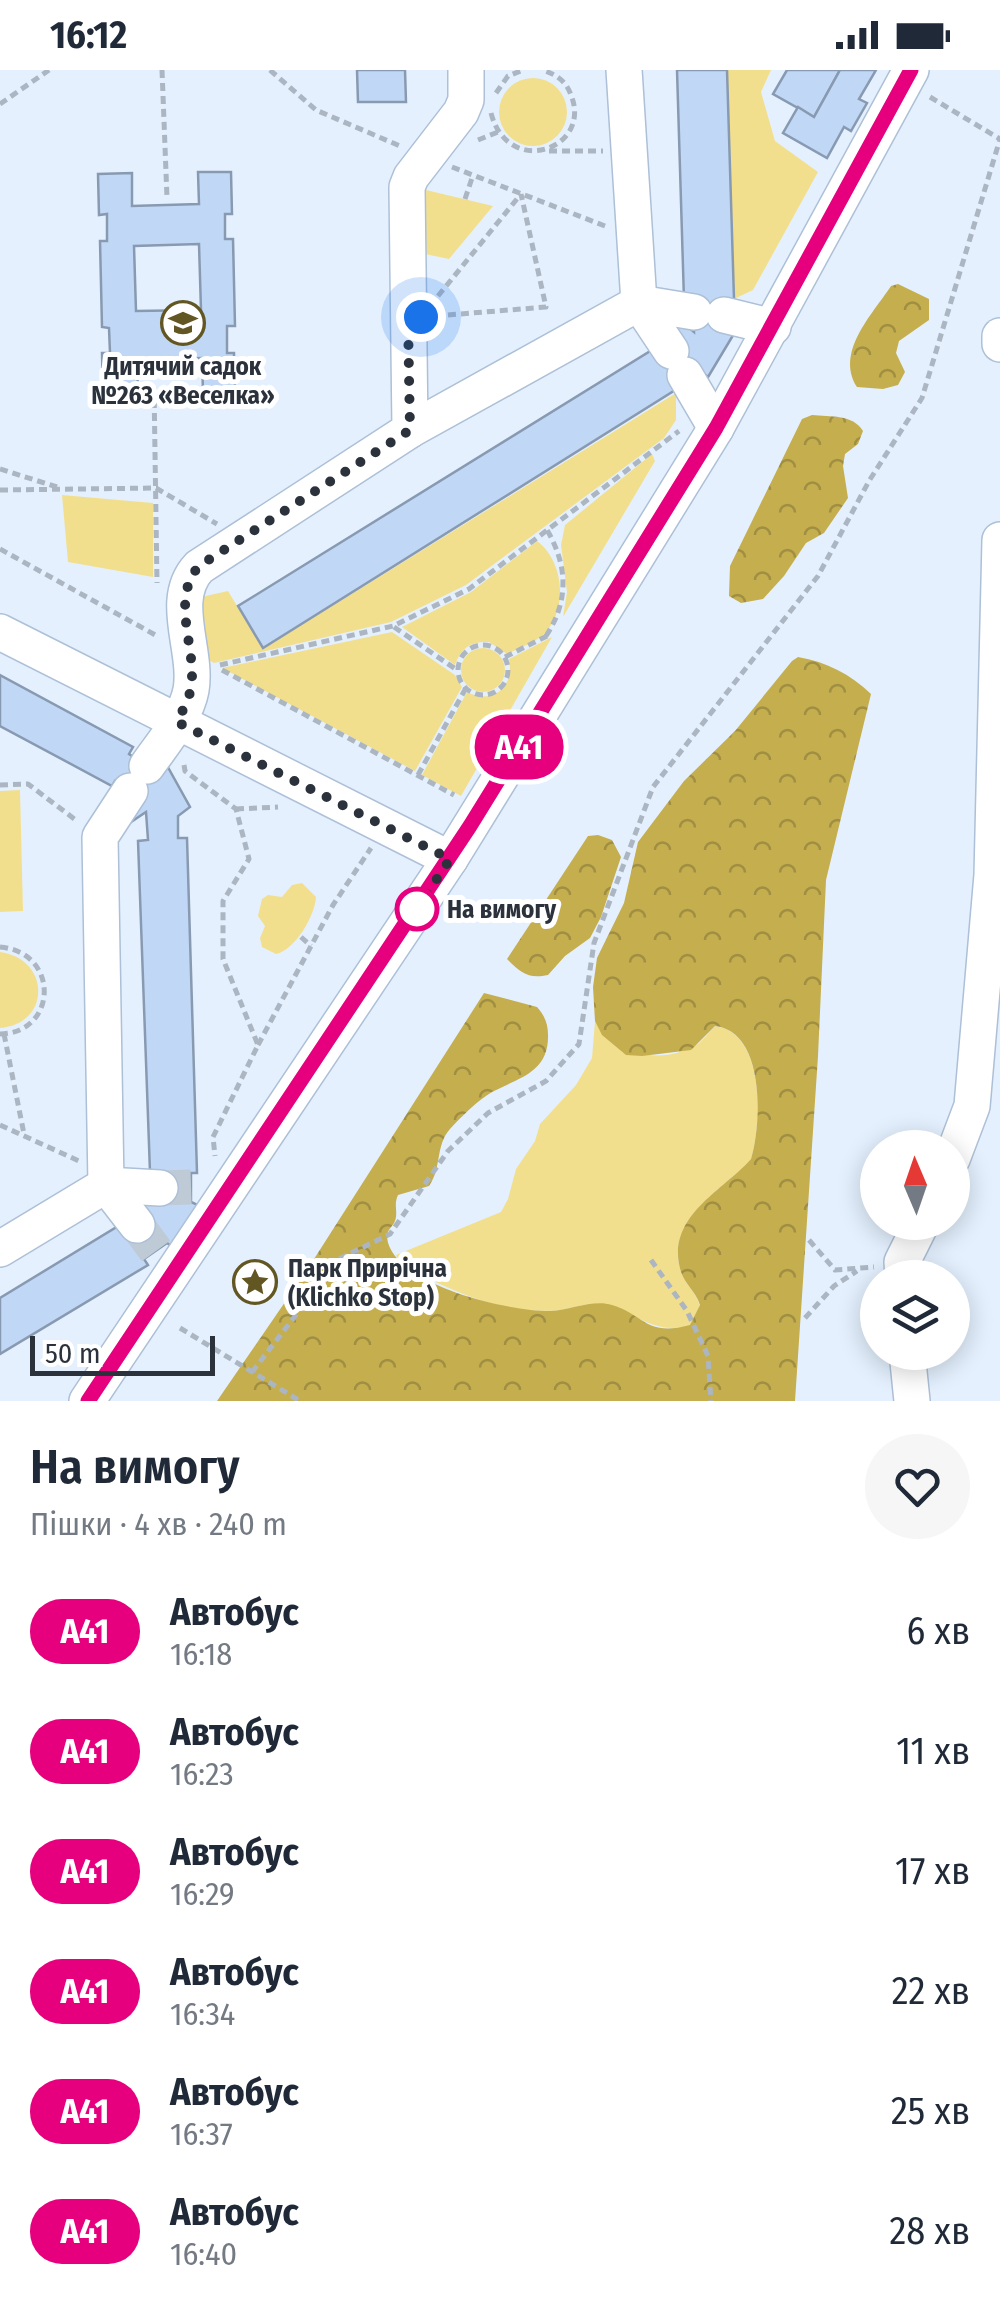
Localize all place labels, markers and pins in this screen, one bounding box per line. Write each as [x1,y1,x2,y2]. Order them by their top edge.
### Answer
school or university icon: Дитячий садок №263 «Веселка» [160,300,206,346]
place label: Дитячий садок №263 «Веселка» [91,352,275,411]
marker: На вимогу [396,888,438,930]
place label: На вимогу [447,895,557,925]
place label: Парк Прирічна (Klichko Stop) [288,1254,447,1313]
place icon: Парк Прирічна (Klichko Stop) [232,1259,278,1305]

